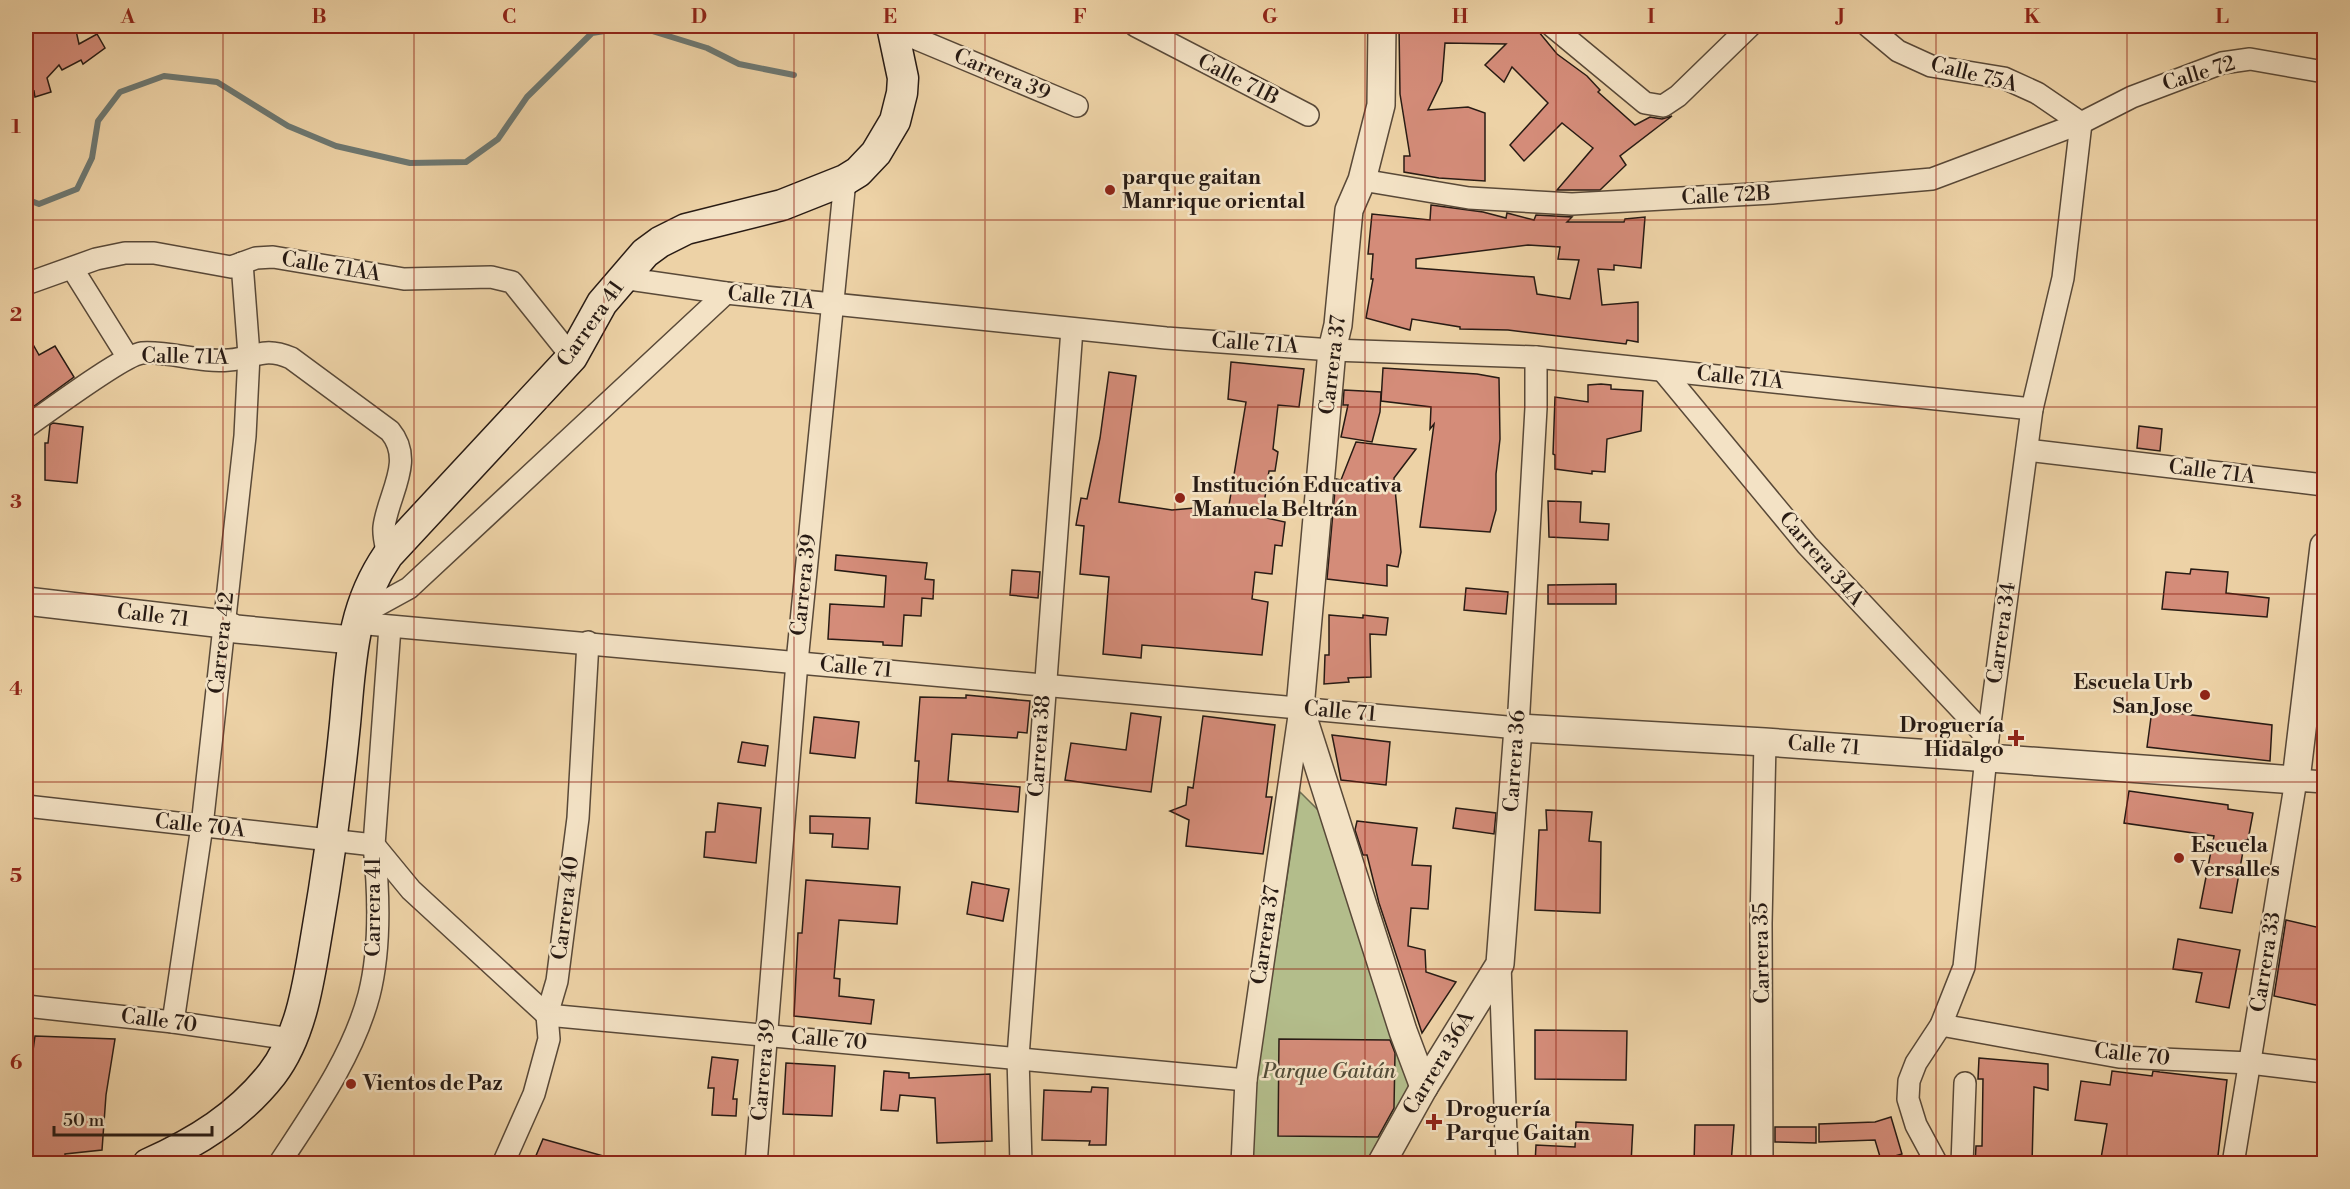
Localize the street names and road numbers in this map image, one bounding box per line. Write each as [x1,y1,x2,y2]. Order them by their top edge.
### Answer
street label: Carrera 39 [950,43,1054,107]
street label: Calle 71B [1193,49,1283,111]
street label: Calle 72 [2159,51,2239,97]
street label: Calle 75A [1928,52,2021,98]
street label: Calle 72B [1681,181,1771,211]
street label: Calle 71AA [280,246,383,288]
street label: Carrera 41 [552,276,630,372]
street label: Calle 71A [726,281,816,316]
street label: Carrera 37 [1314,313,1352,416]
street label: Calle 71A [1211,328,1300,360]
street label: Calle 71A [141,343,229,371]
street label: Calle 71A [1695,361,1785,396]
street label: Calle 71A [2167,454,2257,490]
street label: Carrera 34A [1773,506,1870,612]
street label: Carrera 39 [786,533,822,637]
street label: Carrera 34 [1982,580,2022,686]
street label: Carrera 42 [204,591,240,695]
street label: Calle 71 [115,599,191,633]
street label: Calle 71 [819,652,893,684]
street label: Carrera 38 [1023,694,1057,798]
street label: Calle 71 [1303,696,1377,728]
street label: Carrera 36 [1498,709,1532,813]
street label: Calle 71 [1787,730,1861,762]
street label: Calle 70A [153,808,247,844]
street label: Carrera 40 [547,855,585,961]
street label: Carrera 41 [361,857,387,957]
street label: Carrera 37 [1246,883,1286,986]
street label: Carrera 35 [1748,902,1776,1004]
street label: Carrera 33 [2245,910,2287,1014]
street label: Calle 70 [119,1003,199,1039]
street label: Carrera 36A [1398,1006,1481,1120]
street label: Carrera 39 [747,1018,781,1122]
street label: Calle 70 [790,1024,868,1056]
street label: Calle 70 [2093,1038,2171,1072]

